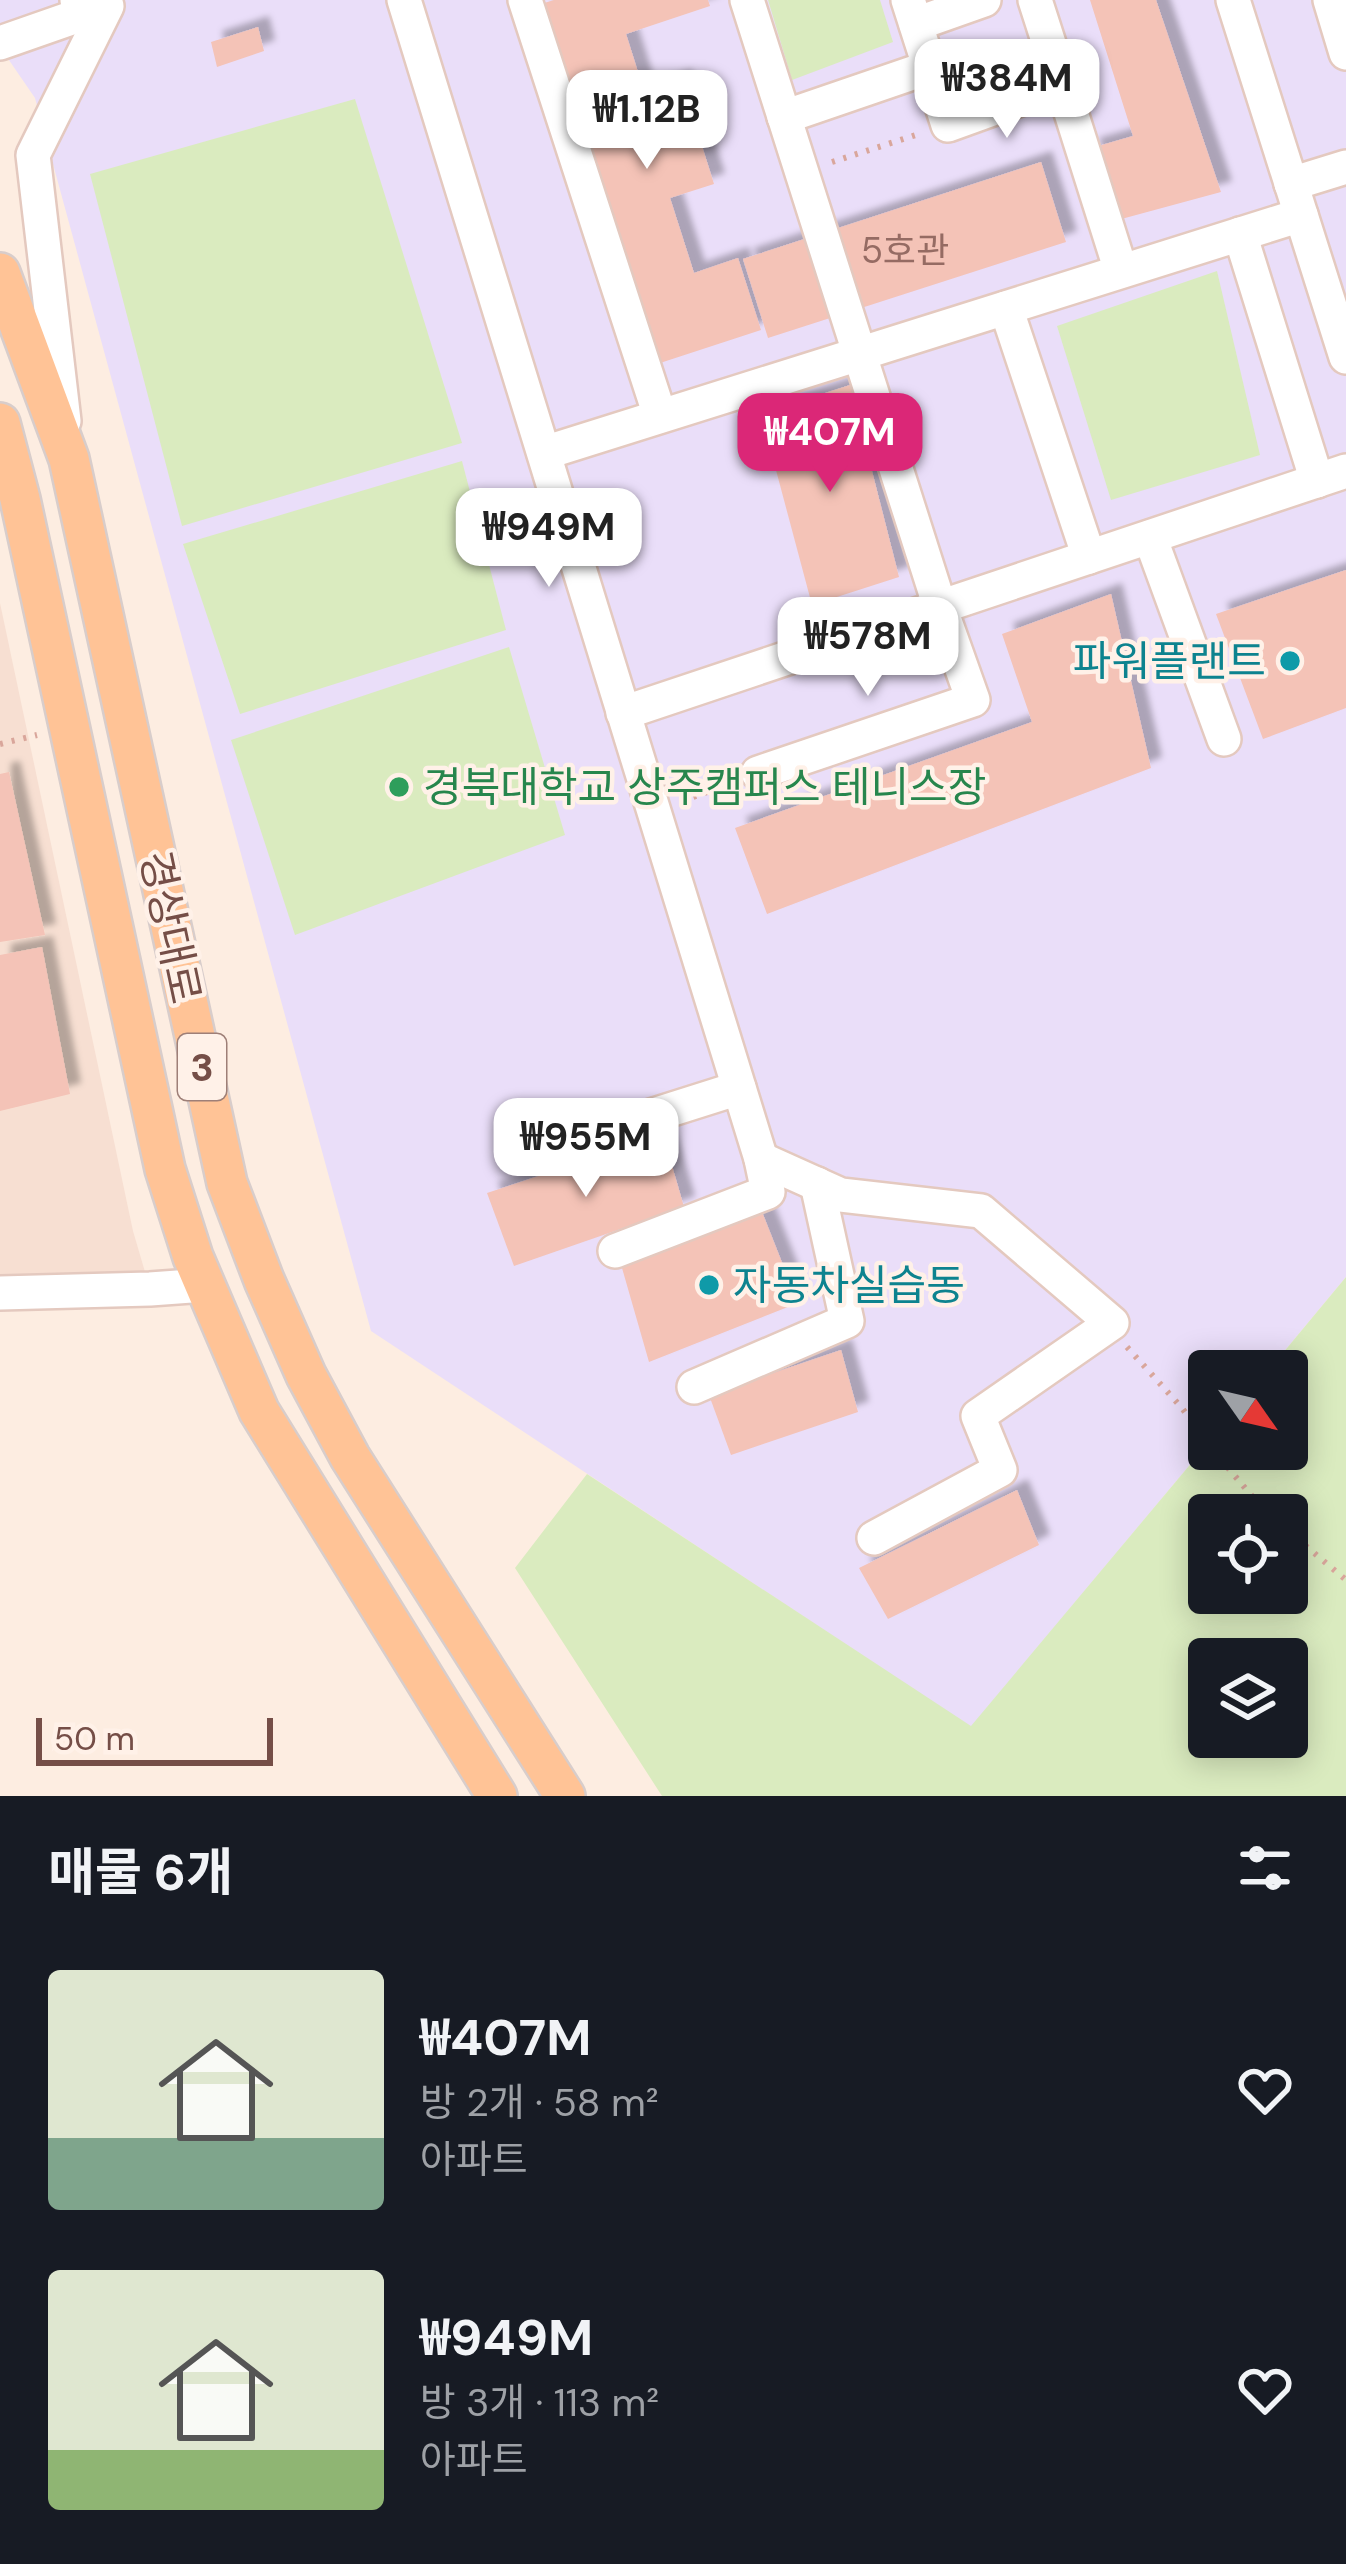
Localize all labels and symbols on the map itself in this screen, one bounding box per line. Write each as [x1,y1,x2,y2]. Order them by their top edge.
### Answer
pin: ₩384M [923,39,1091,141]
pin: ₩1.12B [549,70,745,172]
house number: 5호관 [861,227,949,274]
pin: ₩407M [746,393,914,495]
pin: ₩949M [465,488,633,590]
pin: ₩578M [784,597,952,699]
place label: 파워플랜트 [1073,634,1266,689]
marker: 파워플랜트 [1277,648,1303,674]
place label: 경북대학교 상주캠퍼스 테니스장 [423,760,986,815]
marker: 경북대학교 상주캠퍼스 테니스장 [386,774,412,800]
street label: 경상대로 [128,846,213,1008]
road number: 3 [178,1034,226,1100]
pin: ₩955M [502,1098,670,1200]
place label: 자동차실습동 [733,1258,965,1313]
marker: 자동차실습동 [696,1272,722,1298]
north arrow [1188,1350,1308,1470]
scale bar [36,1712,273,1765]

